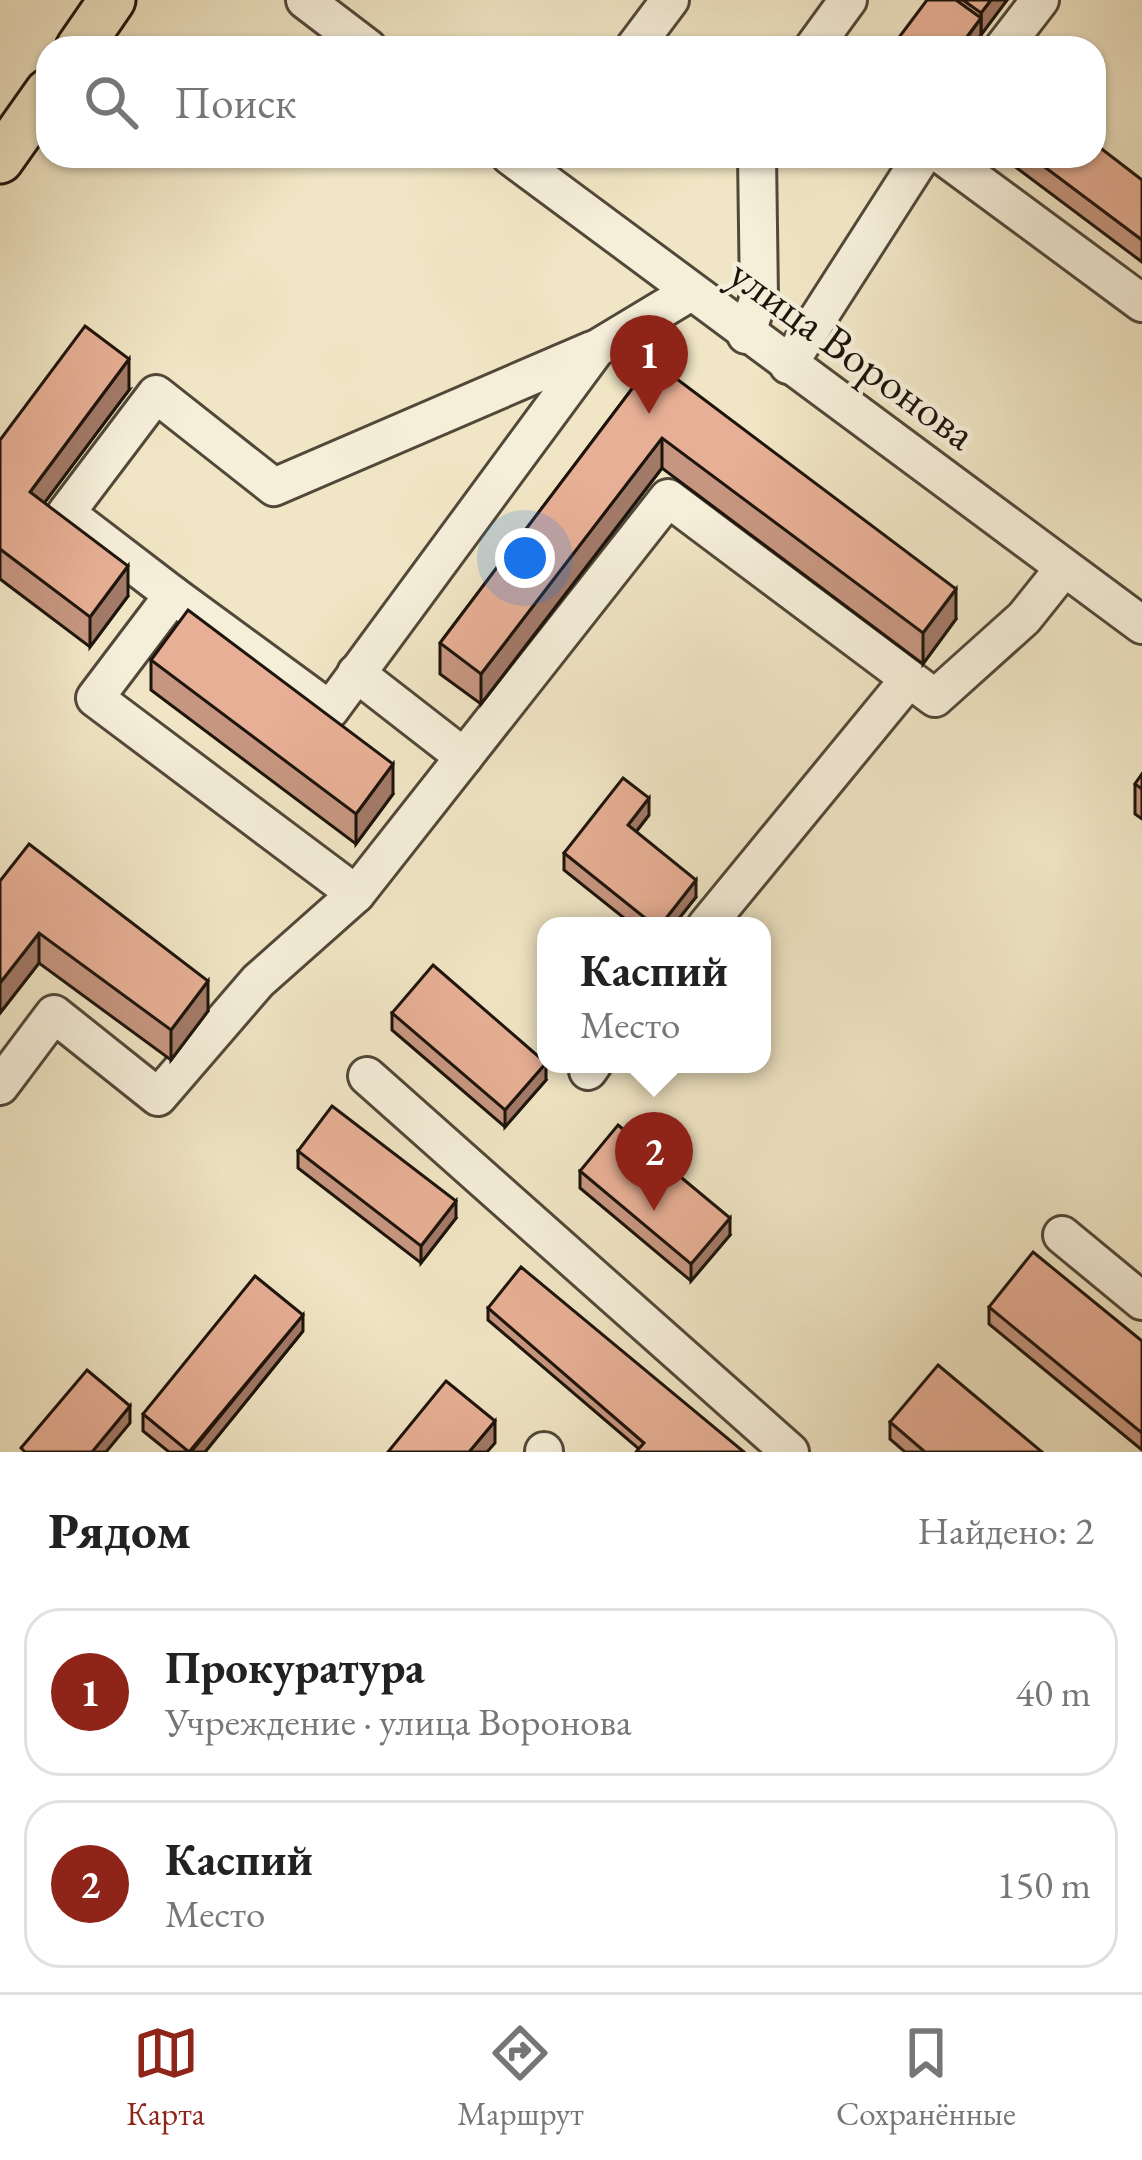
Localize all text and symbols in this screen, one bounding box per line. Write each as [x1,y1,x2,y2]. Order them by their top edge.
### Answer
search box [36,36,1106,168]
icon: search [78,69,144,135]
text: Поиск [174,73,296,131]
street label: улица Воронова [718,244,988,462]
pin: 1 [610,315,688,414]
your location [495,528,555,588]
popup [537,917,771,1073]
text: Каспий [580,941,728,999]
text: Место [580,999,680,1050]
pin: 2 [615,1112,693,1211]
text: Рядом [48,1497,191,1563]
text: Найдено: 2 [917,1505,1094,1556]
text: Прокуратура [165,1638,425,1696]
text: 1 [80,1667,100,1718]
text: 40 m [1015,1667,1091,1718]
text: Учреждение · улица Воронова [165,1696,632,1747]
text: Каспий [165,1830,313,1888]
text: 2 [80,1859,100,1910]
text: 150 m [997,1859,1091,1910]
text: Место [165,1888,265,1939]
tab: Карта [126,2020,205,2135]
tab: Маршрут [457,2020,584,2135]
tab: Сохранённые [836,2020,1016,2135]

